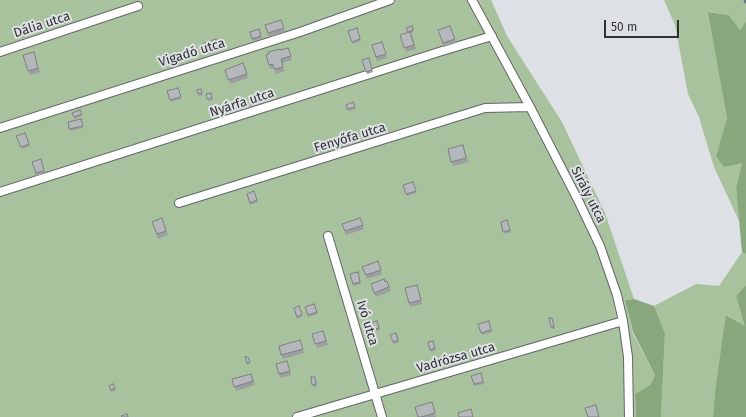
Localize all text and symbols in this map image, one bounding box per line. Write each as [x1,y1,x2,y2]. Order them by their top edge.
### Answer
street label: Dália utca [12,9,72,41]
scale bar [606,12,681,38]
text: 50 m [611,20,637,34]
street label: Vigadó utca [157,36,227,70]
street label: Nyárfa utca [208,85,276,121]
street label: Fenyőfa utca [312,120,388,156]
street label: Sirály utca [567,164,609,226]
street label: Ivó utca [353,299,381,347]
street label: Vadrózsa utca [415,339,497,377]

